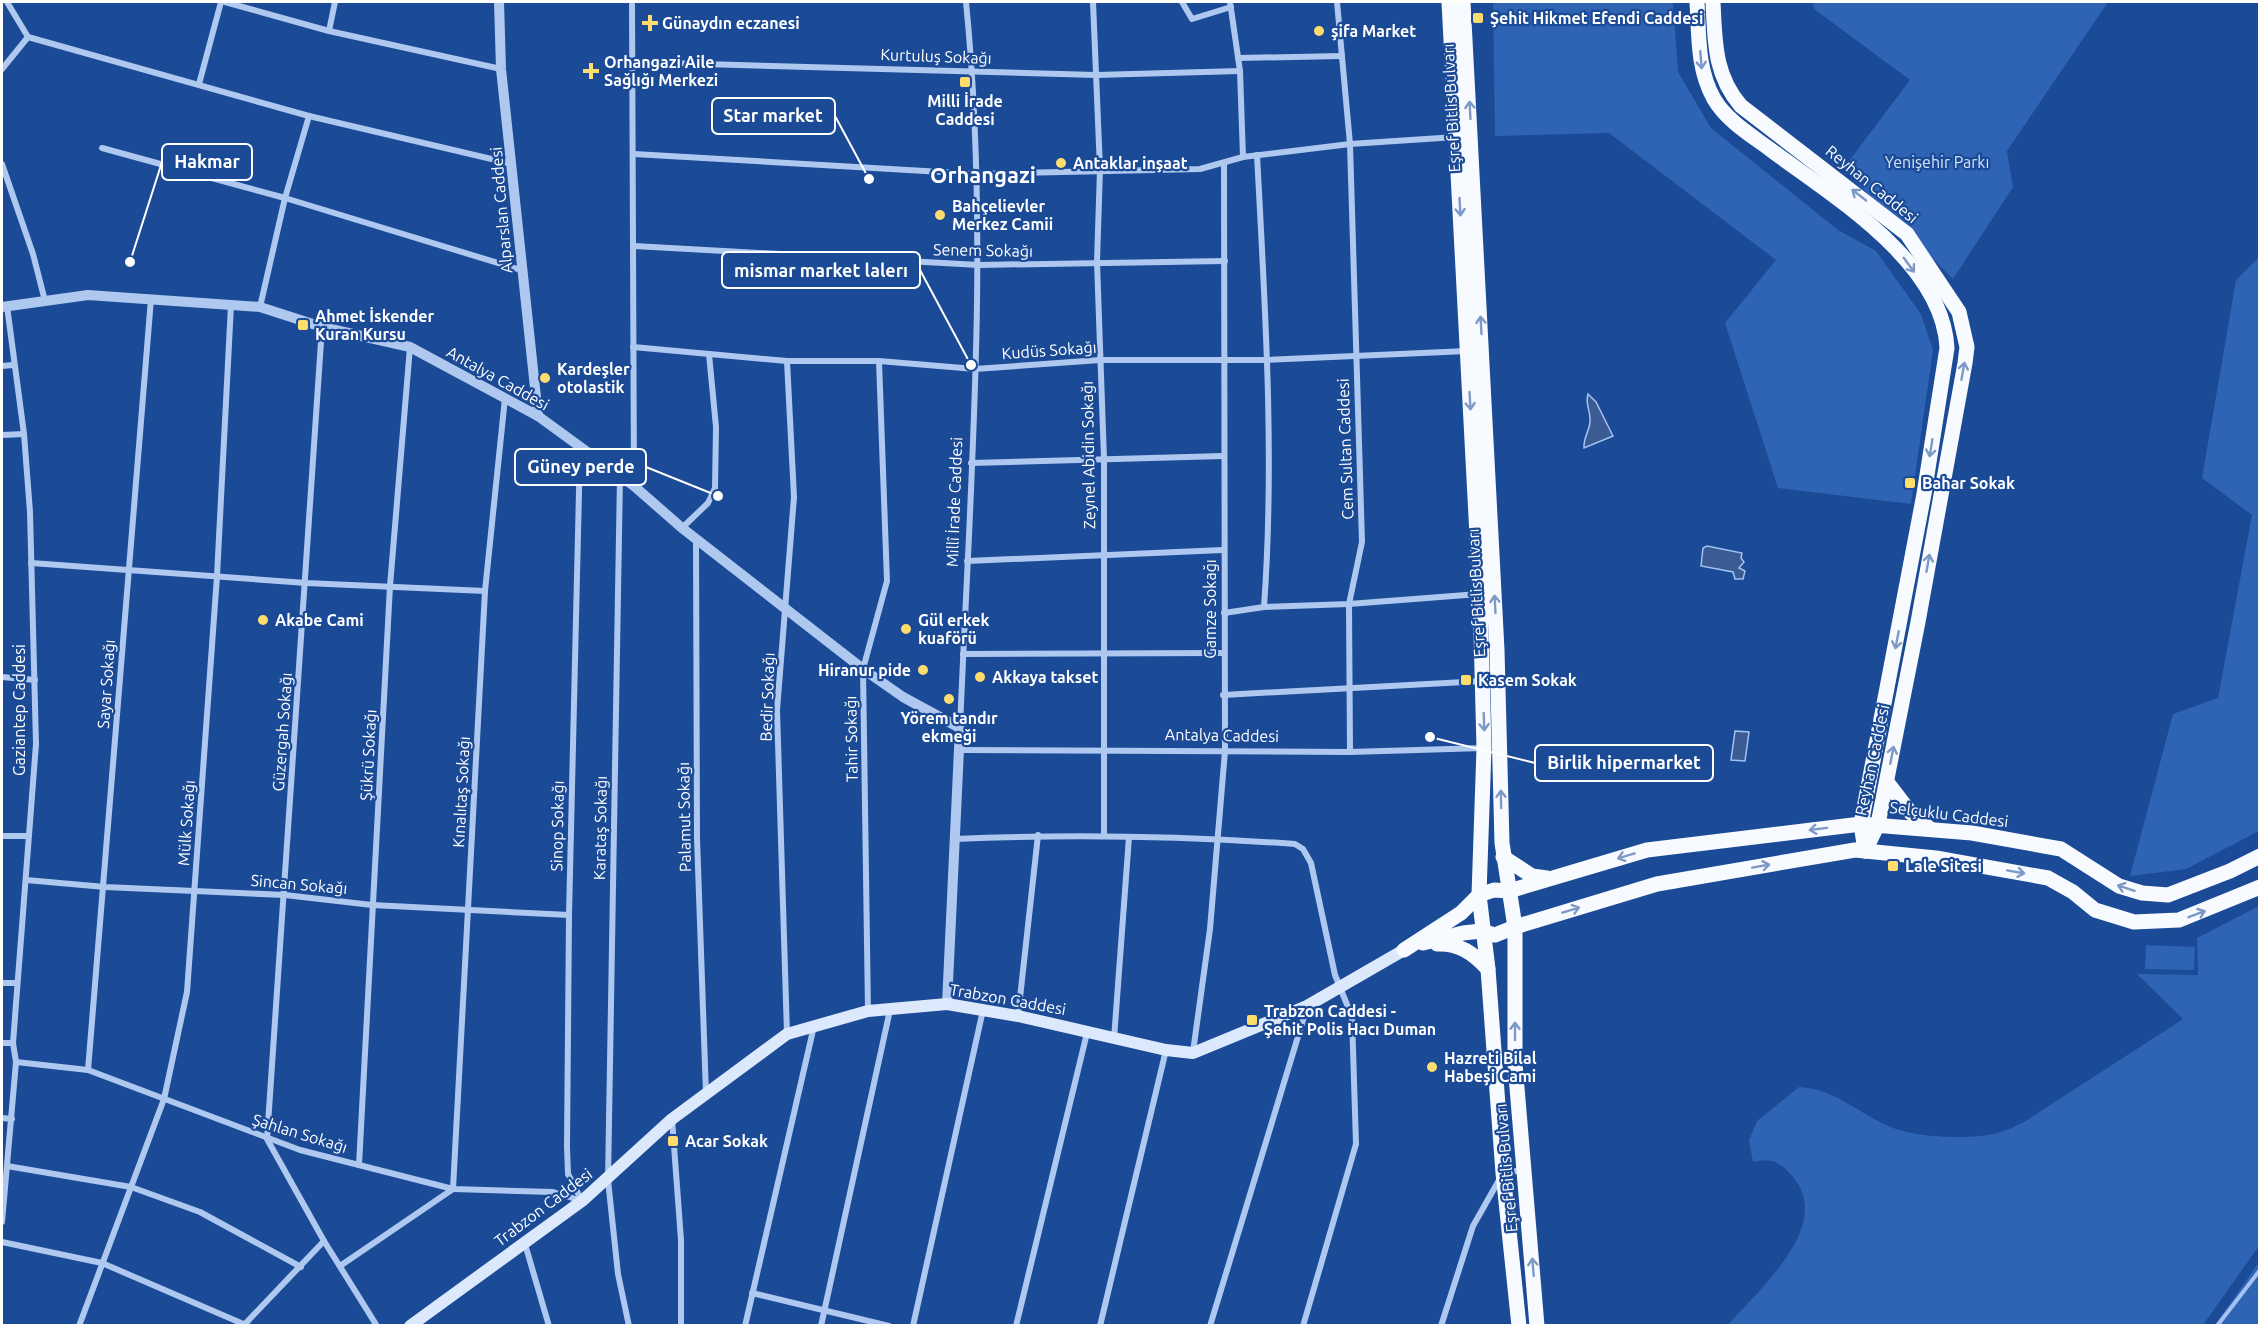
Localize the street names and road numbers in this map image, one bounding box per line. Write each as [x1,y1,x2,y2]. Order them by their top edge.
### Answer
street label: Eşref Bitlis Bulvarı [1439,43,1463,173]
street label: Kurtuluş Sokağı [880,45,992,67]
street label: Reyhan Caddesi [1822,141,1922,227]
street label: Alparslan Caddesi [487,146,515,274]
street label: Senem Sokağı [933,240,1033,260]
street label: Kudüs Sokağı [1001,338,1097,362]
street label: Antalya Caddesi [444,342,552,414]
street label: Cem Sultan Caddesi [1334,378,1356,520]
street label: Zeynel Abidin Sokağı [1078,381,1098,529]
street label: Millî İrade Caddesi [943,437,965,567]
street label: Eşref Bitlis Bulvarı [1464,528,1488,658]
street label: Gamze Sokağı [1201,559,1219,659]
street label: Sayar Sokağı [94,639,118,729]
street label: Gaziantep Caddesi [10,644,28,776]
street label: Bedir Sokağı [756,652,778,742]
street label: Güzergah Sokağı [269,672,295,792]
street label: Tahir Sokağı [841,696,861,782]
street label: Reyhan Caddesi [1851,703,1893,817]
street label: Şükrü Sokağı [357,709,379,801]
street label: Antalya Caddesi [1165,725,1279,745]
street label: Kınalıtaş Sokağı [449,736,473,848]
street label: Palamut Sokağı [674,762,694,872]
street label: Karataş Sokağı [590,776,610,880]
street label: Mülk Sokağı [174,779,198,867]
street label: Sinop Sokağı [547,780,567,872]
street label: Selçuklu Caddesi [1889,798,2009,830]
street label: Sincan Sokağı [250,871,348,897]
street label: Trabzon Caddesi [949,980,1067,1018]
street label: Eşref Bitlis Bulvarı [1491,1103,1521,1233]
street label: Şahlan Sokağı [250,1110,350,1156]
street label: Trabzon Caddesi [491,1164,595,1250]

